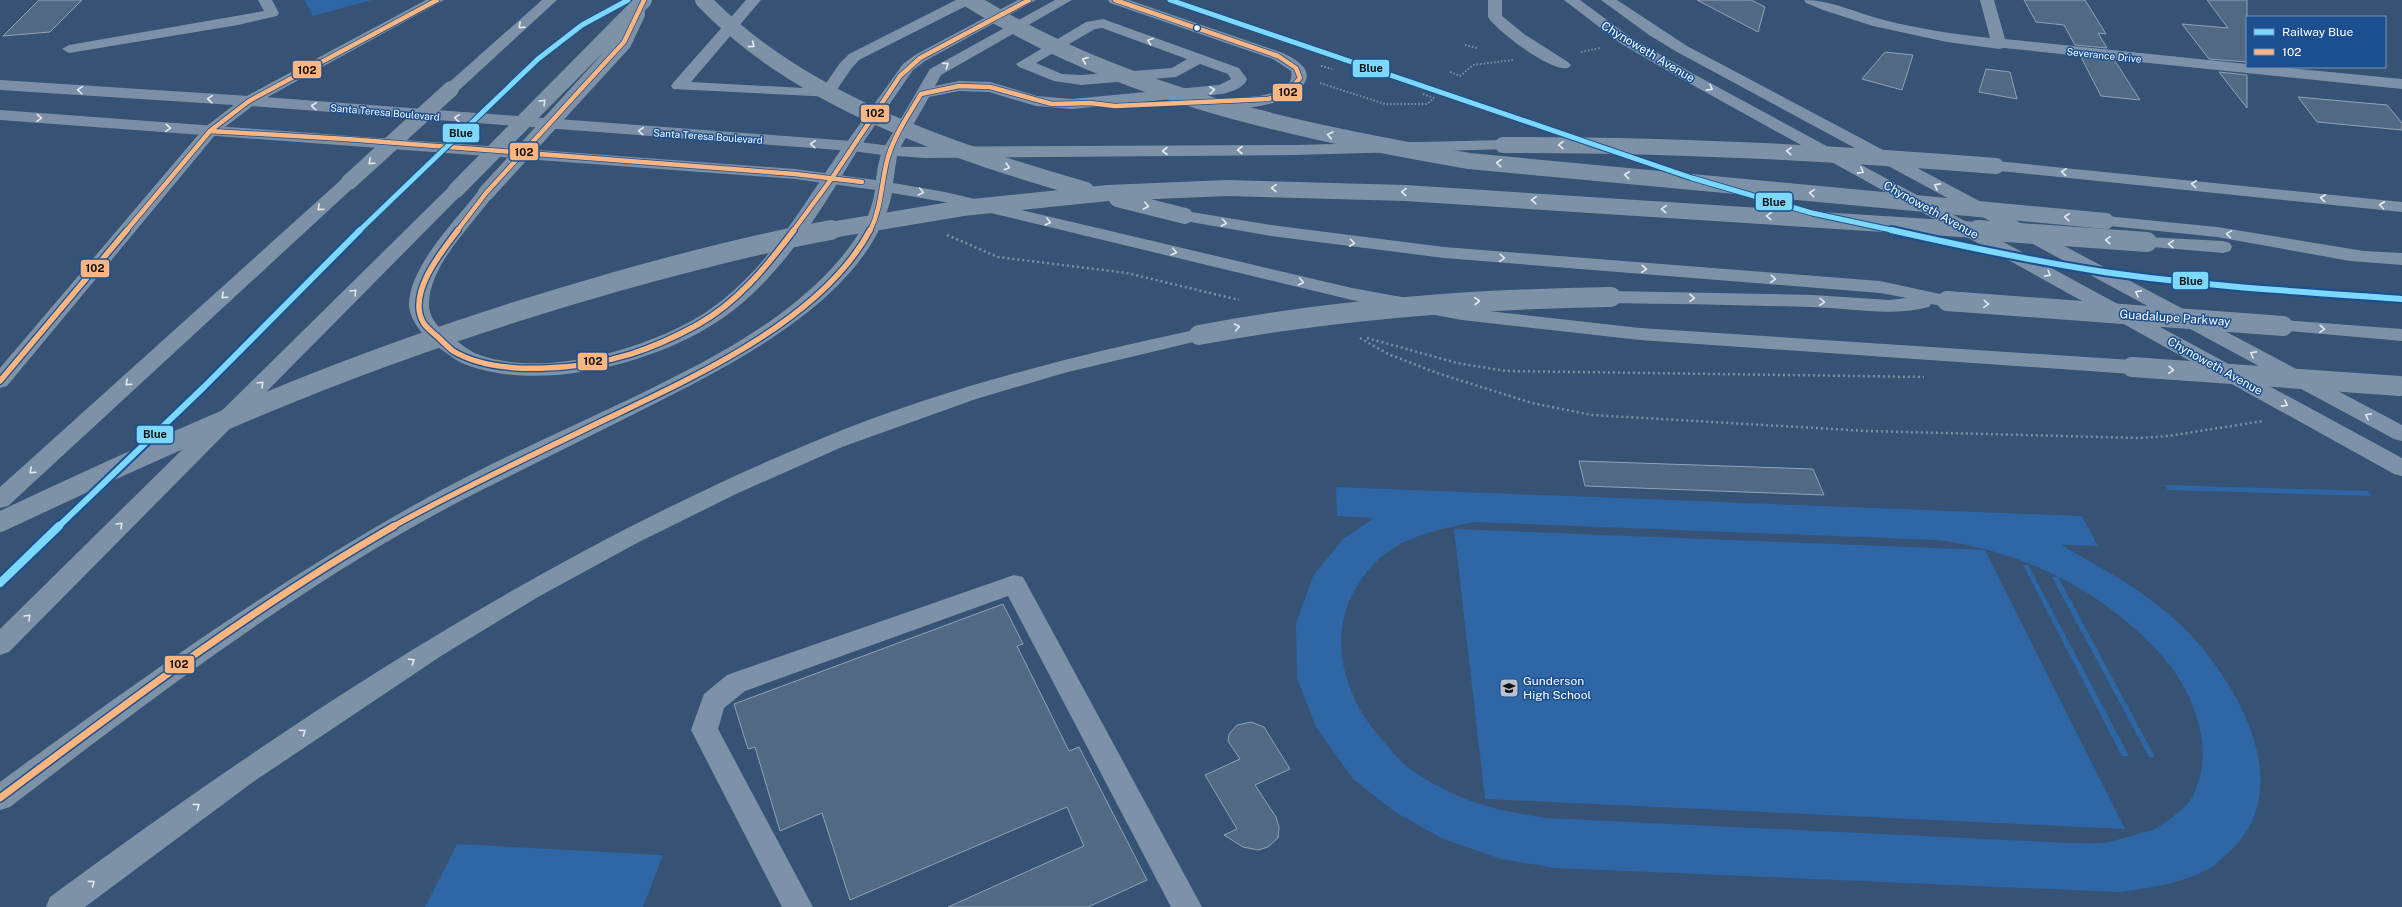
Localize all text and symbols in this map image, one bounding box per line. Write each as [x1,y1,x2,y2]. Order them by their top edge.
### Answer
legend [2246,16,2386,68]
street label: Chynoweth Avenue [1599,19,1697,86]
one-way arrow [518,21,526,29]
unlabelled marker [1192,23,1202,33]
text: Railway Blue [2282,25,2353,39]
one-way arrow [1147,37,1154,45]
one-way arrow [748,40,755,47]
street label: Severance Drive [2066,45,2142,65]
text: 102 [2282,45,2301,59]
one-way arrow [1082,57,1090,65]
line badge: Blue [1352,59,1390,78]
line badge: 102 [292,60,322,79]
one-way arrow [942,62,949,70]
text: Blue [1359,62,1383,74]
text: 102 [298,64,316,76]
line badge: 102 [1272,83,1303,102]
one-way arrow [1706,84,1713,91]
one-way arrow [77,86,83,95]
one-way arrow [1209,86,1215,95]
text: 102 [1279,86,1297,98]
one-way arrow [207,94,213,103]
one-way arrow [538,99,546,107]
street label: Santa Teresa Boulevard [330,101,440,123]
one-way arrow [310,102,317,111]
line badge: 102 [860,104,890,123]
text: 102 [866,107,884,119]
one-way arrow [36,113,42,122]
one-way arrow [454,113,460,122]
one-way arrow [165,123,172,132]
line badge: Blue [442,123,480,143]
street label: Santa Teresa Boulevard [653,126,763,146]
text: Blue [449,127,473,139]
one-way arrow [638,127,644,136]
one-way arrow [1327,132,1333,140]
one-way arrow [810,139,816,148]
one-way arrow [1558,140,1564,149]
line badge: 102 [509,142,539,161]
text: 102 [515,146,533,158]
one-way arrow [1237,146,1243,154]
one-way arrow [1162,147,1168,155]
one-way arrow [1786,147,1792,156]
one-way arrow [368,157,375,164]
one-way arrow [1496,159,1502,168]
one-way arrow [1004,162,1011,171]
one-way arrow [1856,167,1864,174]
one-way arrow [2061,167,2067,176]
one-way arrow [1624,171,1630,180]
street label: Chynoweth Avenue [1881,178,1981,242]
one-way arrow [2191,180,2197,189]
one-way arrow [1934,183,1941,190]
one-way arrow [1271,184,1277,192]
one-way arrow [918,188,924,196]
one-way arrow [1401,188,1407,196]
one-way arrow [1809,189,1815,198]
line badge: Blue [1755,192,1793,211]
one-way arrow [2320,194,2326,203]
one-way arrow [1531,196,1537,205]
text: Blue [1762,196,1786,208]
one-way arrow [2379,200,2385,209]
one-way arrow [1142,201,1149,210]
one-way arrow [317,204,325,211]
one-way arrow [1661,205,1667,213]
one-way arrow [1766,212,1772,221]
one-way arrow [2064,213,2070,222]
one-way arrow [1045,217,1051,225]
one-way arrow [1220,218,1227,227]
one-way arrow [2226,230,2232,239]
one-way arrow [2105,235,2111,244]
one-way arrow [1349,238,1355,247]
one-way arrow [2168,239,2174,248]
one-way arrow [1171,248,1177,256]
one-way arrow [1498,253,1505,262]
line badge: 102 [80,259,110,278]
text: 102 [86,262,104,274]
one-way arrow [1641,264,1647,273]
one-way arrow [2044,269,2051,277]
line badge: Blue [2172,271,2209,290]
one-way arrow [1770,274,1776,283]
text: Blue [2179,275,2203,287]
one-way arrow [1297,278,1304,286]
one-way arrow [349,289,357,297]
one-way arrow [2135,290,2142,298]
one-way arrow [221,291,229,299]
one-way arrow [1689,294,1695,302]
one-way arrow [1474,296,1480,305]
one-way arrow [1819,298,1825,306]
one-way arrow [1983,299,1989,308]
street label: Guadalupe Parkway [2119,307,2232,329]
one-way arrow [1234,324,1240,332]
one-way arrow [2319,325,2325,334]
street label: Chynoweth Avenue [2165,334,2265,398]
line badge: 102 [577,352,608,371]
one-way arrow [2250,352,2257,359]
text: 102 [584,355,602,367]
one-way arrow [2168,365,2174,374]
one-way arrow [125,379,132,386]
one-way arrow [256,381,264,389]
one-way arrow [2281,399,2288,407]
one-way arrow [2364,413,2372,420]
line badge: Blue [136,425,174,444]
text: Blue [143,428,167,440]
one-way arrow [29,466,36,473]
one-way arrow [115,522,123,530]
one-way arrow [23,614,31,622]
line badge: 102 [164,655,195,674]
text: 102 [170,658,188,670]
one-way arrow [408,658,415,666]
place label: Gunderson High School [1523,674,1591,702]
school or university icon: Gunderson High School [1498,677,1520,699]
one-way arrow [299,729,306,737]
one-way arrow [192,804,199,811]
one-way arrow [88,881,95,888]

